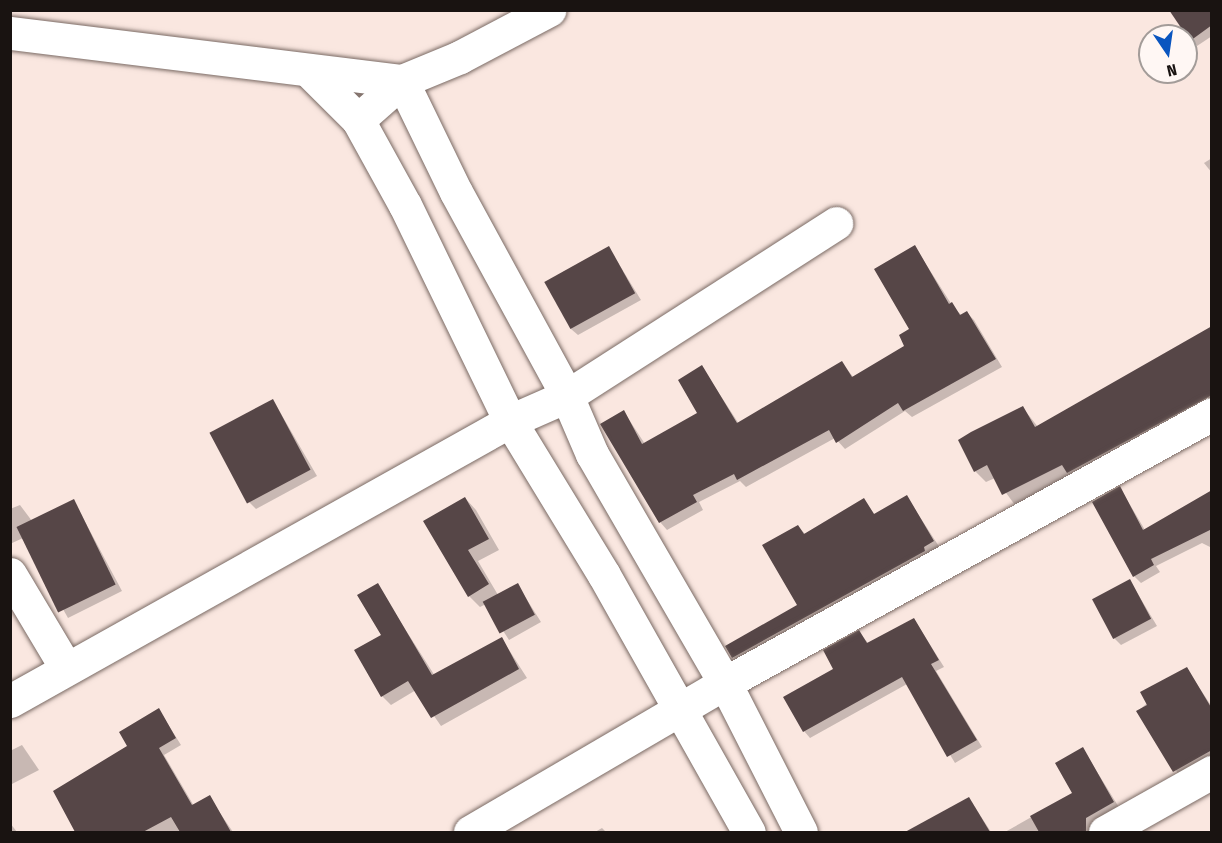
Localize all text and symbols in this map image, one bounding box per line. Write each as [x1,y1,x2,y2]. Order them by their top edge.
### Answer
north arrow [1138,24,1198,84]
text: N [1165,60,1179,80]

